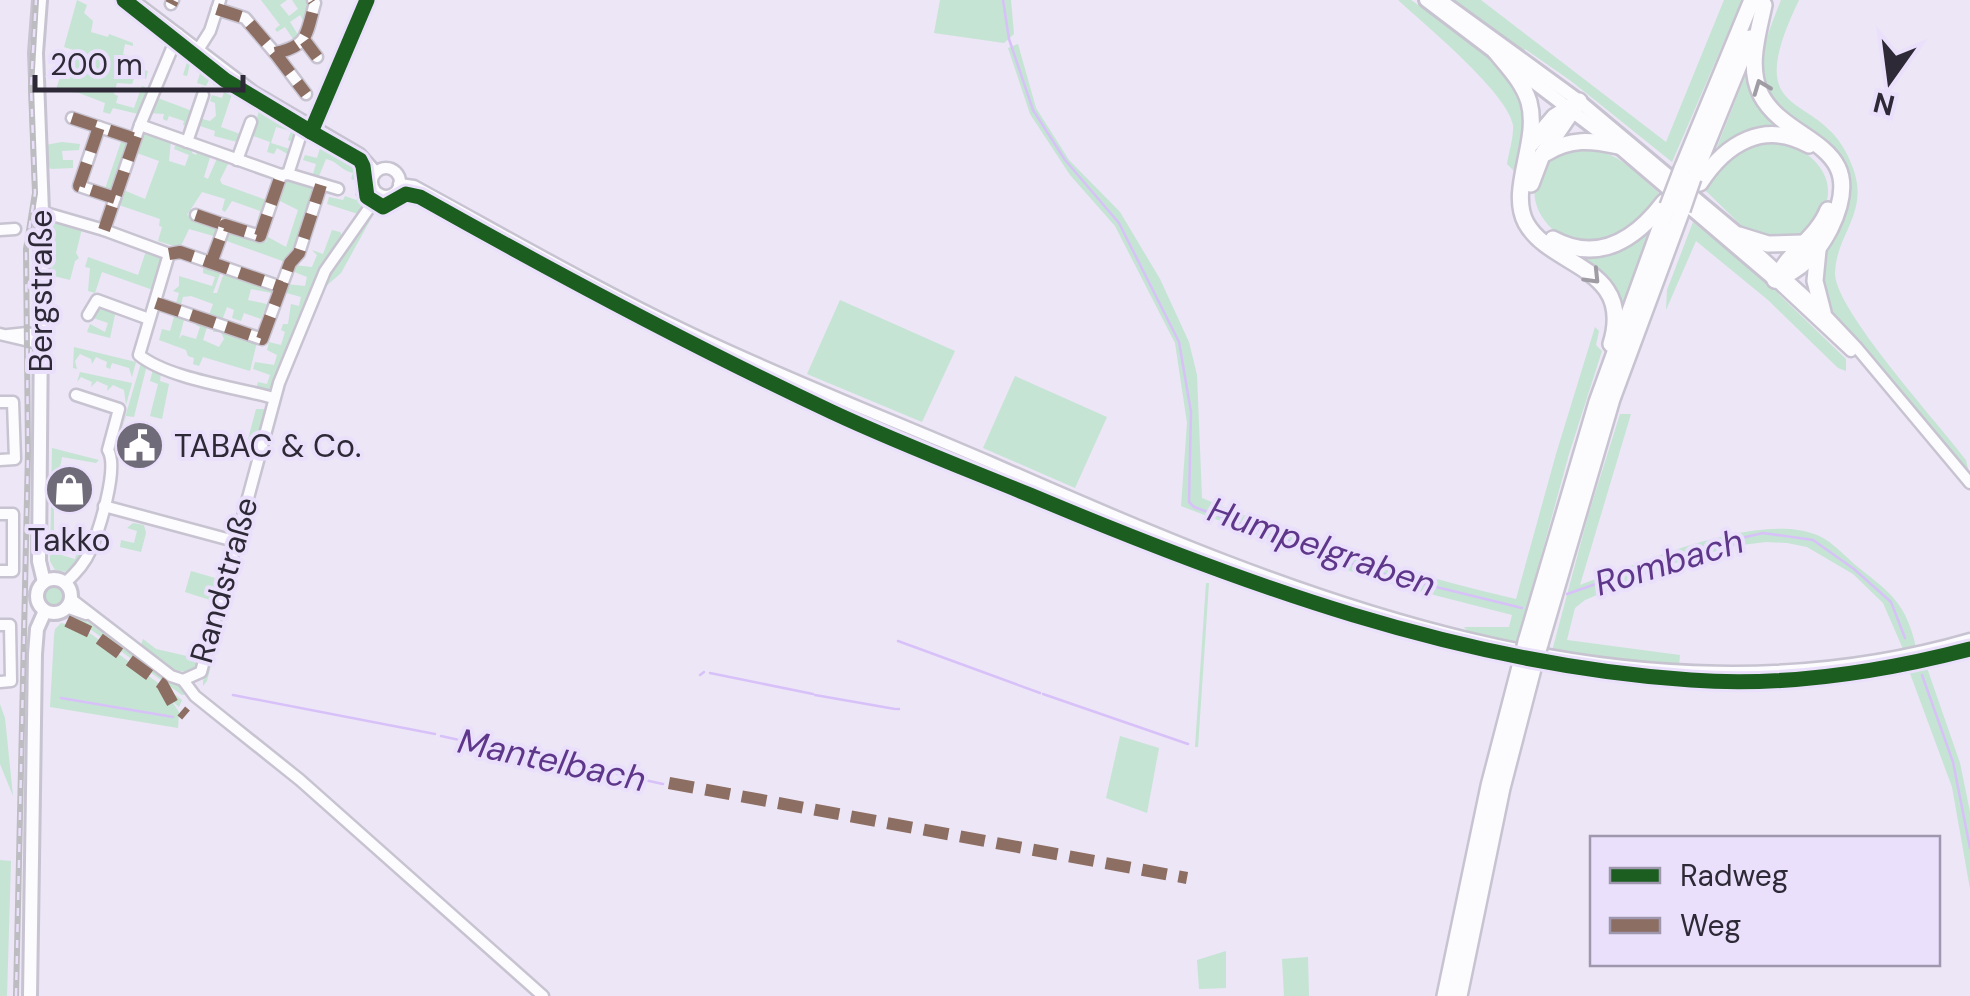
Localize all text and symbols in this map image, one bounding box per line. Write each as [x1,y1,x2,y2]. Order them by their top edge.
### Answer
scale bar [35,30,242,92]
north arrow [1840,30,1940,130]
text: 200 m [50,45,143,84]
one-way arrow [1753,79,1773,97]
text: N [1870,83,1898,124]
street label: Bergstraße [20,210,62,372]
one-way arrow [1581,266,1599,284]
public building icon: TABAC & Co. [113,420,165,472]
place label: TABAC & Co. [174,425,361,467]
shop icon: Takko [43,464,95,516]
water label: Humpelgraben [1202,487,1442,607]
street label: Randstraße [180,492,268,668]
water label: Rombach [1589,518,1749,606]
place label: Takko [27,519,111,561]
water label: Mantelbach [454,718,650,802]
legend [1590,836,1940,966]
text: Radweg [1680,856,1789,895]
text: Weg [1680,906,1741,945]

